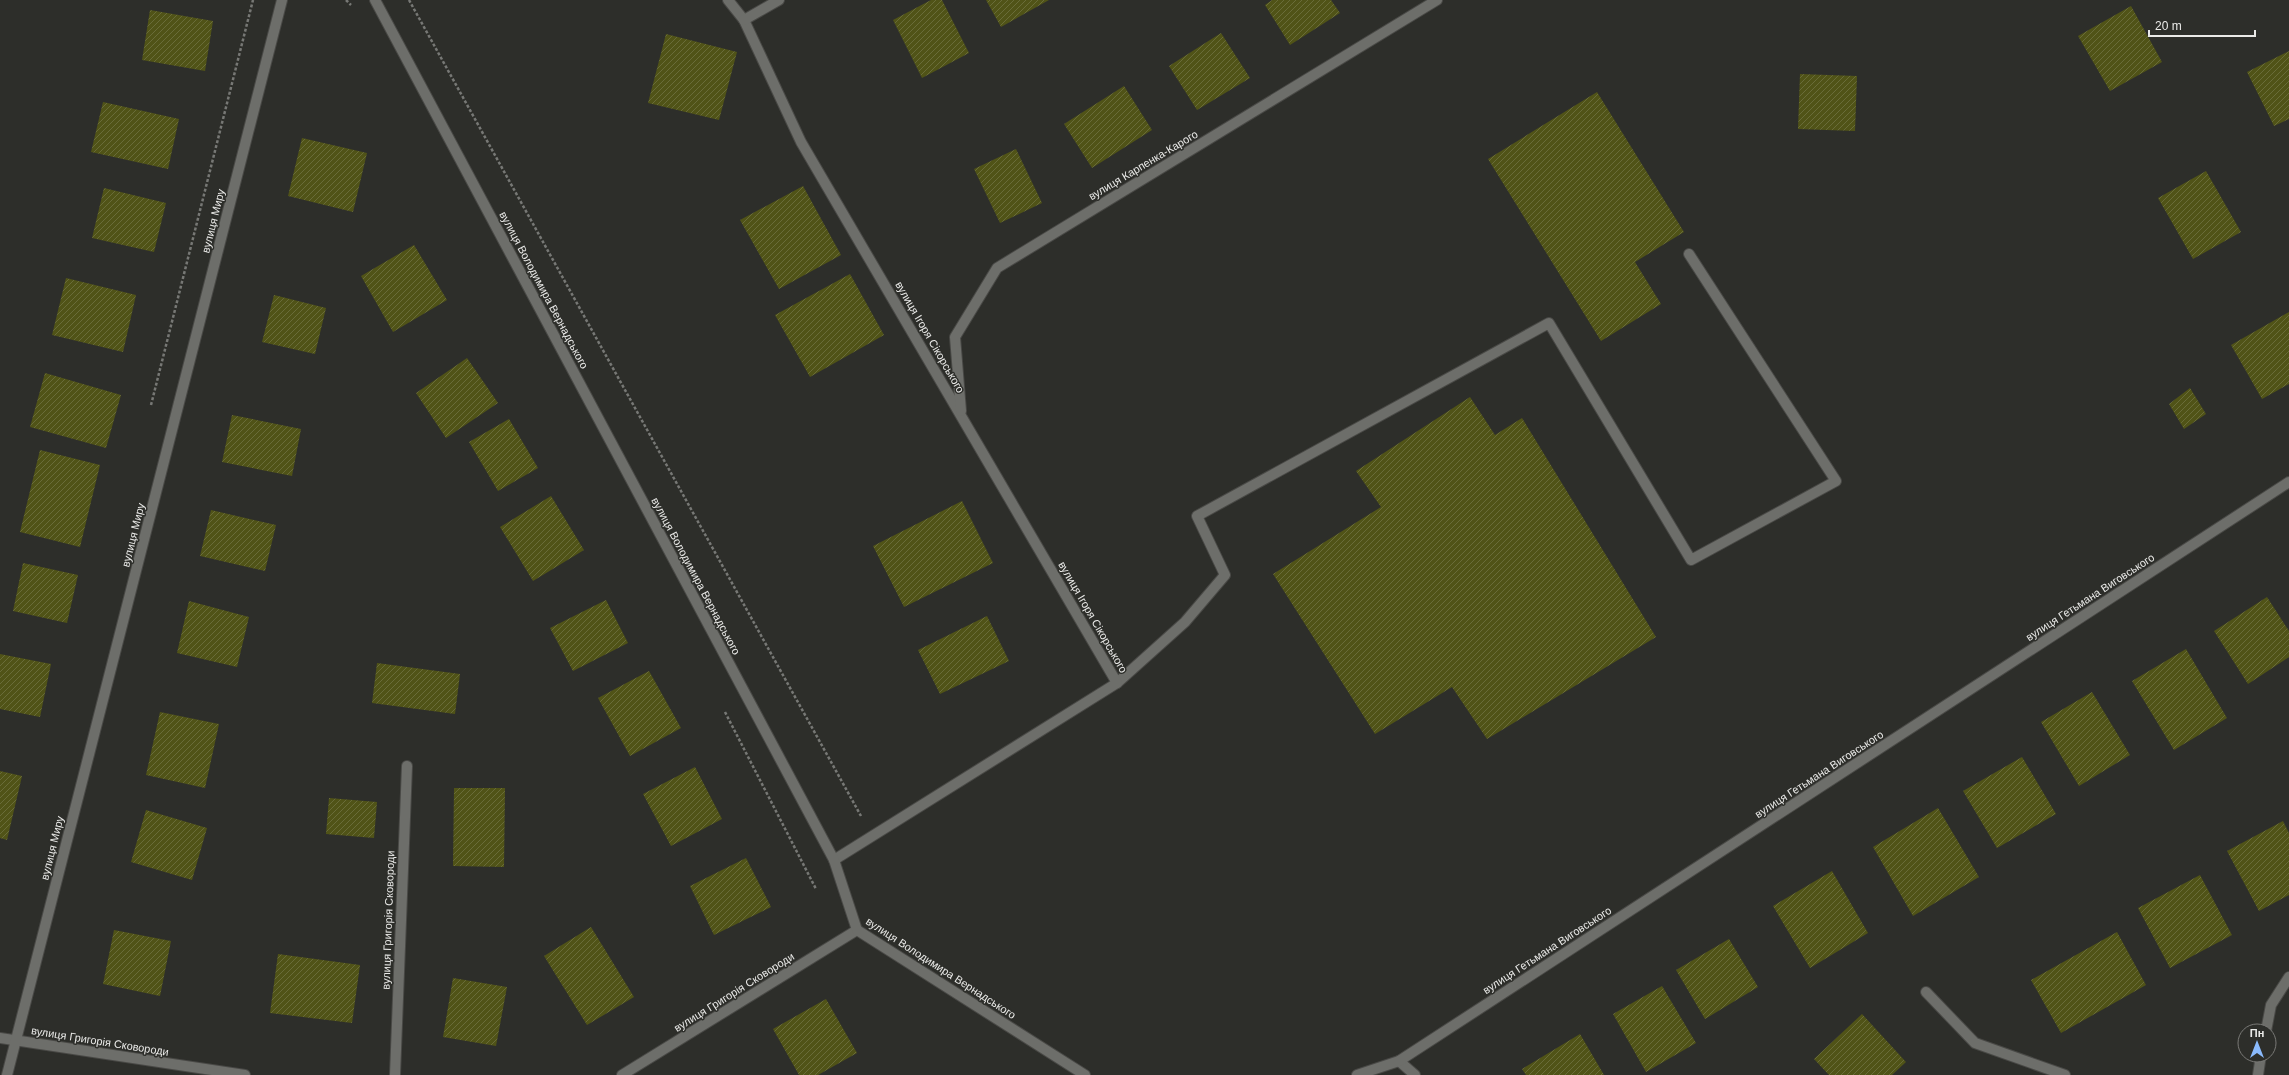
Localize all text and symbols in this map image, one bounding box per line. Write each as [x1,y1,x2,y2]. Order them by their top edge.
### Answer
scale bar [2149,12,2255,38]
text: 20 m [2155,19,2182,33]
street label: вулиця Карпенка-Карого [1086,128,1200,202]
street label: вулиця Миру [199,187,227,254]
street label: вулиця Володимира Вернадського [497,209,591,371]
street label: вулиця Ігоря Сікорського [893,279,967,395]
street label: вулиця Володимира Вернадського [649,495,743,657]
street label: вулиця Миру [119,501,147,568]
street label: вулиця Гетьмана Виговського [2024,551,2156,643]
street label: вулиця Ігоря Сікорського [1056,559,1130,675]
street label: вулиця Гетьмана Виговського [1753,728,1885,820]
street label: вулиця Миру [38,814,66,881]
street label: вулиця Григорія Сковороди [380,850,396,990]
street label: вулиця Гетьмана Виговського [1481,904,1613,996]
street label: вулиця Володимира Вернадського [864,915,1018,1021]
street label: вулиця Григорія Сковороди [672,950,796,1034]
north arrow [2237,1023,2277,1063]
street label: вулиця Григорія Сковороди [30,1024,170,1058]
text: Пн [2250,1027,2264,1039]

